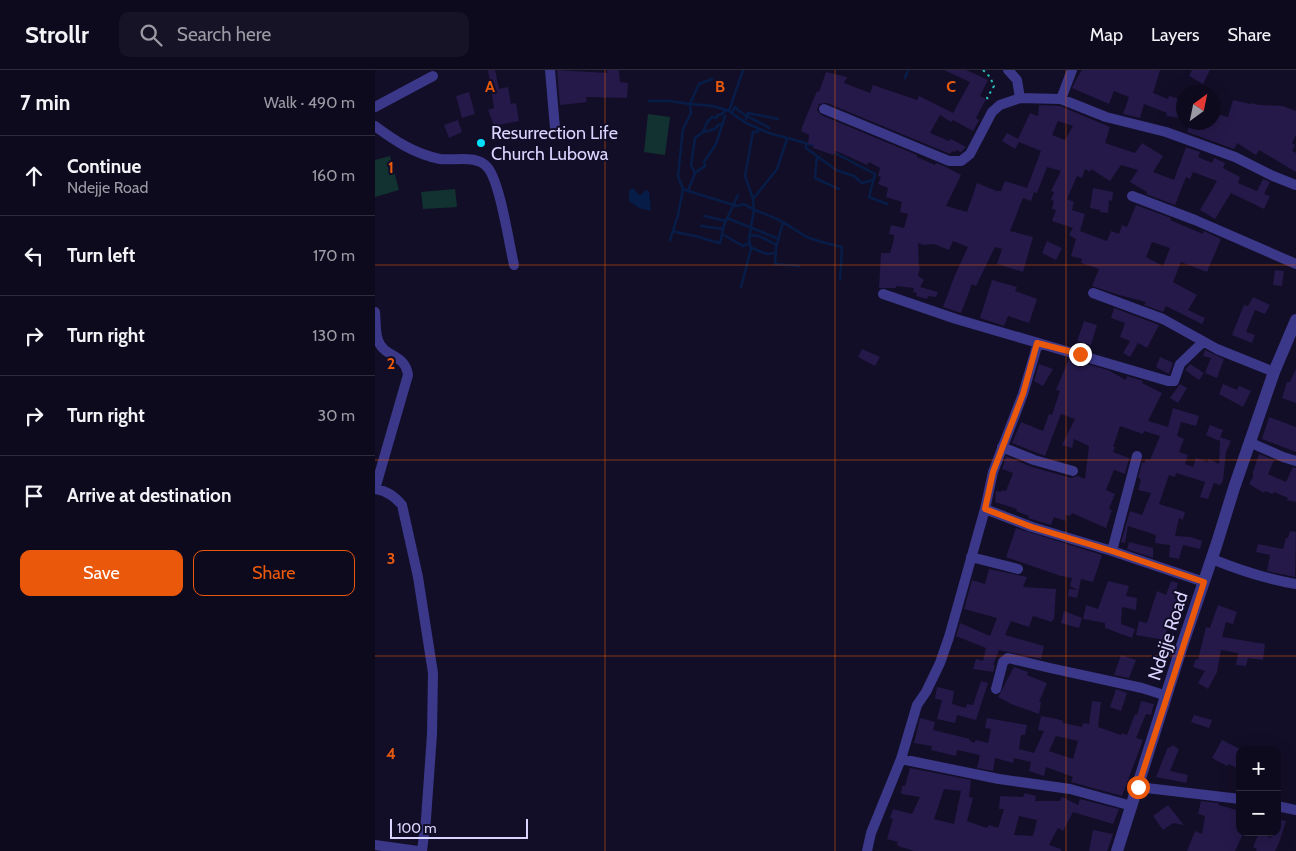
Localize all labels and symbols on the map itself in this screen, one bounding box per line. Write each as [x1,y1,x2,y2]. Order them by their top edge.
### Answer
text: A [485,77,495,96]
text: B [715,77,725,96]
text: C [946,77,956,96]
north arrow [1176,85,1221,130]
place label: Resurrection Life Church Lubowa [491,122,618,165]
marker: Resurrection Life Church Lubowa [475,137,487,149]
text: 1 [388,158,394,177]
route end [1069,343,1092,366]
text: 2 [387,354,395,373]
text: 3 [387,549,395,568]
street label: Ndejje Road [1143,589,1193,683]
text: 4 [386,744,396,763]
route start [1127,776,1150,799]
scale bar [390,816,527,839]

